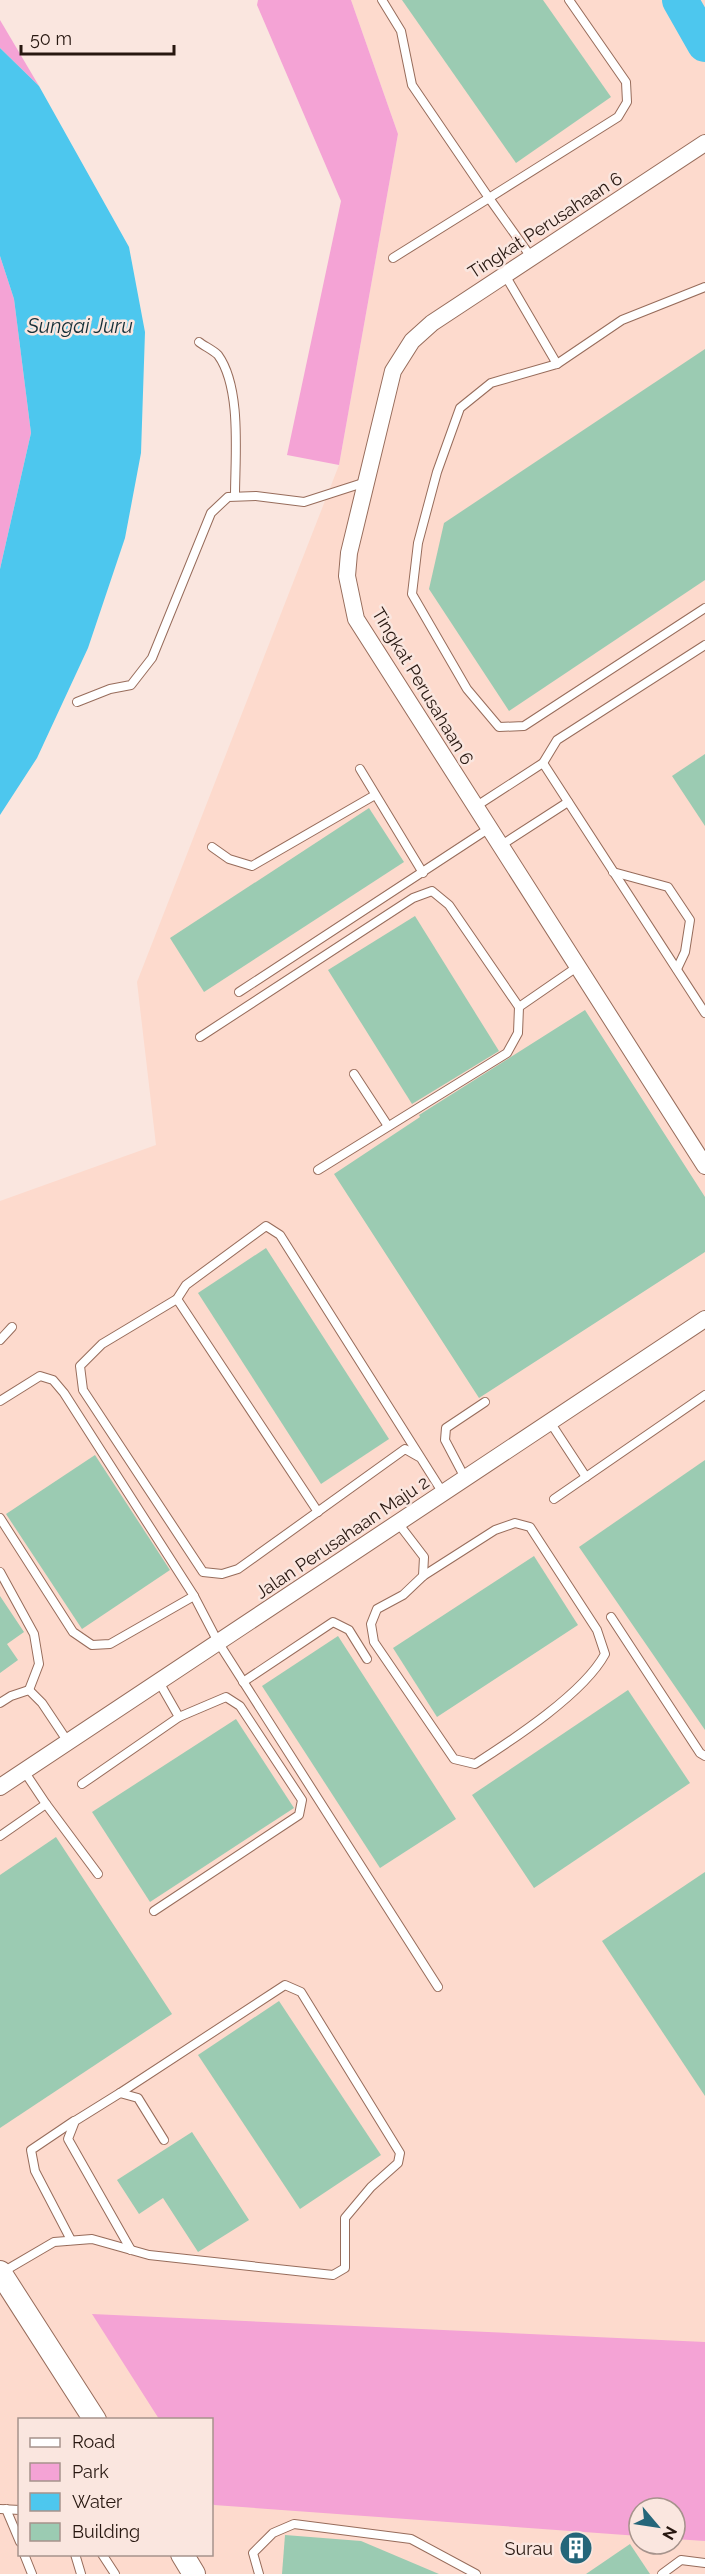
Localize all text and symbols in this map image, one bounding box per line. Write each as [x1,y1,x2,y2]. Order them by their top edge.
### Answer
scale bar [21,18,174,56]
text: 50 m [30,28,72,49]
street label: Tingkat Perusahaan 6 [464,167,626,283]
water label: Sungai Juru [26,314,133,338]
street label: Tingkat Perusahaan 6 [368,604,478,768]
street label: Jalan Perusahaan Maju 2 [251,1471,433,1603]
legend [18,2418,213,2556]
text: Road [72,2431,115,2452]
text: Park [72,2461,109,2482]
text: Water [72,2491,123,2512]
north arrow [627,2496,687,2556]
text: Building [72,2521,140,2542]
text: N [658,2523,681,2543]
building icon: Surau [558,2530,594,2566]
place label: Surau [505,2538,553,2559]

